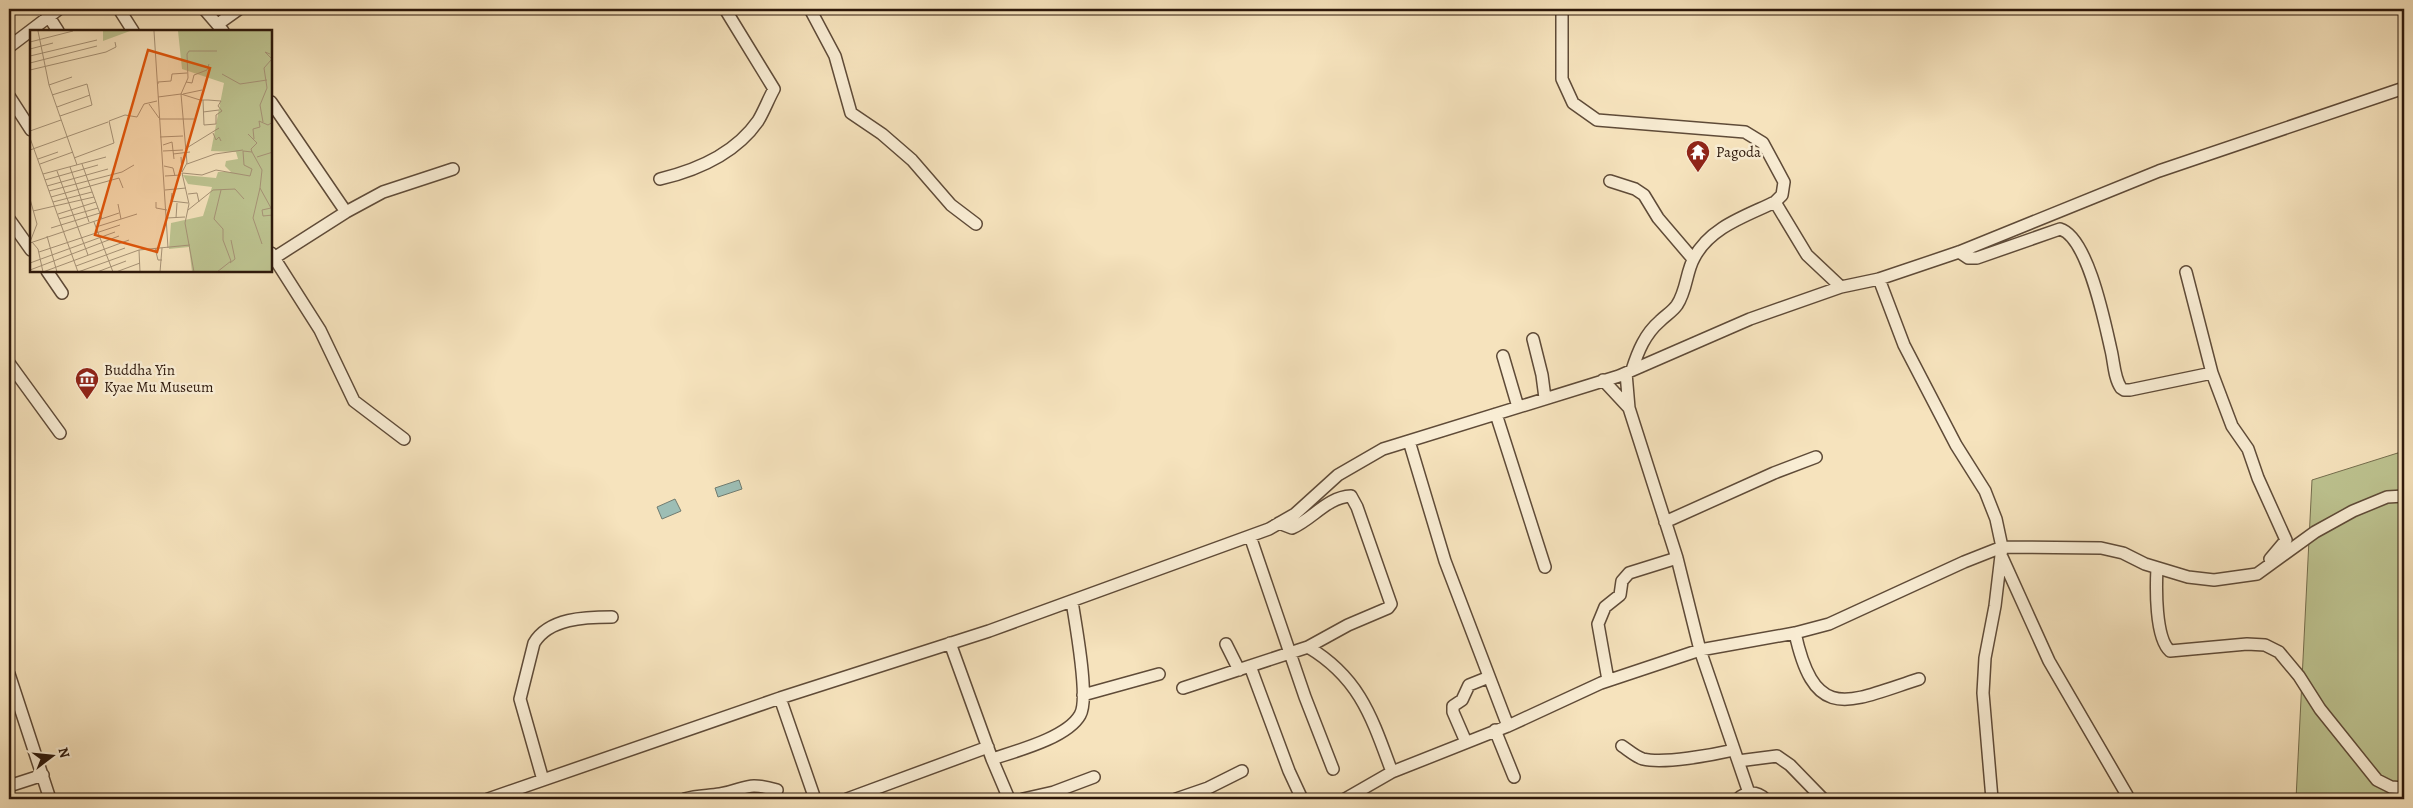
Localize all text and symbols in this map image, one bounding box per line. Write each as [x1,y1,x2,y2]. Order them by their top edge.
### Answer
inset map [30,30,272,272]
temple icon: Pagoda [1685,139,1711,173]
place label: Pagoda [1716,142,1761,162]
place label: Buddha Yin Kyae Mu Museum [104,360,214,397]
museum icon: Buddha Yin Kyae Mu Museum [74,366,100,400]
north arrow [28,730,78,780]
text: N [53,745,75,760]

